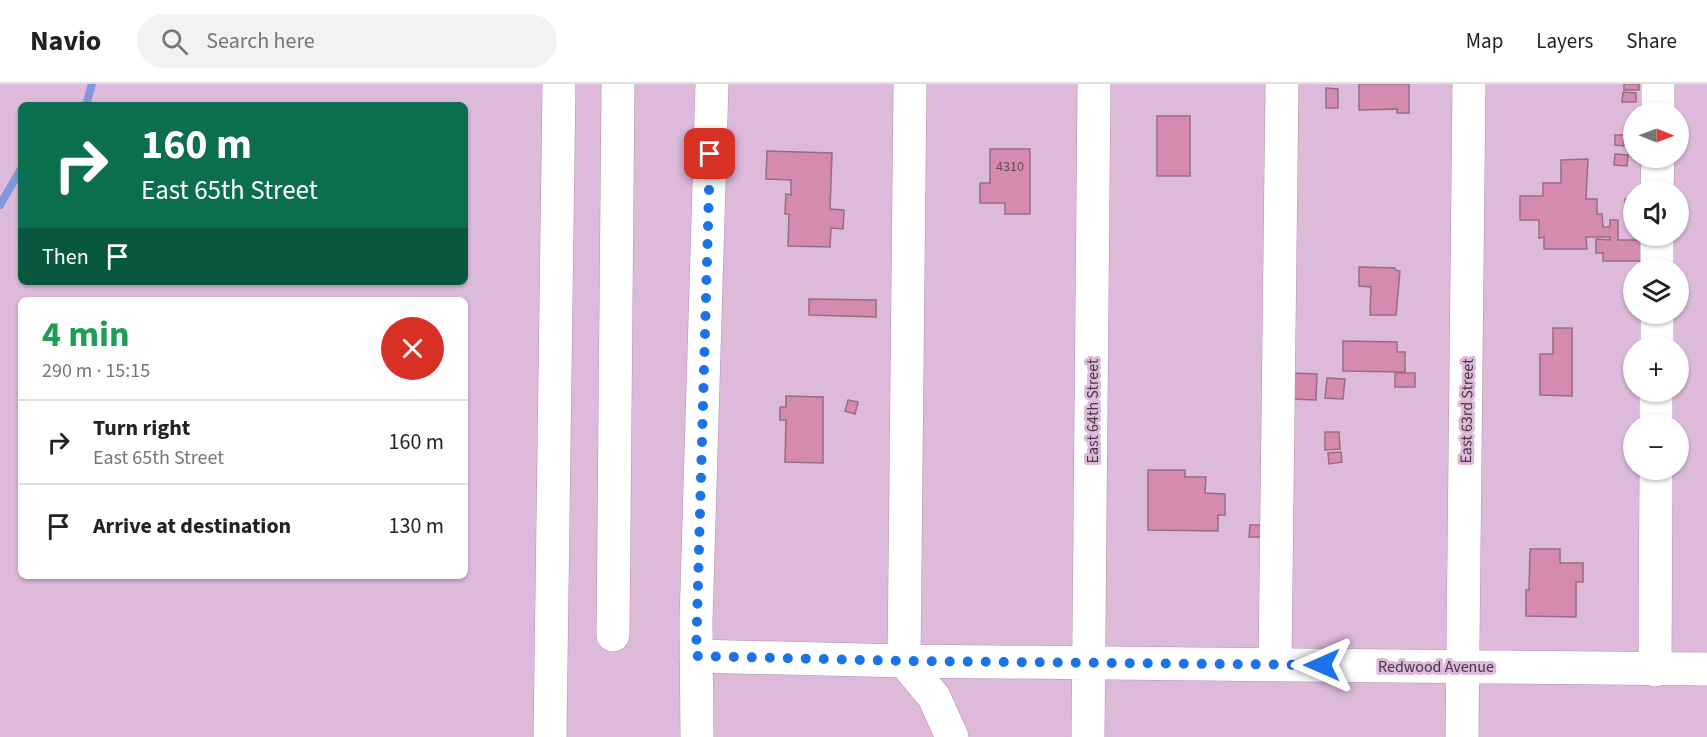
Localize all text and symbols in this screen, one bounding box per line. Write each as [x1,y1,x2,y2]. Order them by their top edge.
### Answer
search box [137,14,557,68]
text: Navio [30,21,101,61]
icon: search [158,25,191,58]
text: Search here [206,25,315,57]
text: Map [1466,26,1503,56]
text: Layers [1536,26,1593,56]
text: Share [1626,26,1677,56]
north arrow [1623,102,1689,168]
map controls [1623,102,1689,480]
text: 160 m [141,115,252,175]
icon: right [42,126,120,204]
pin [684,128,735,179]
icon: arrive [693,137,726,170]
house number: 4310 [996,157,1024,177]
text: East 65th Street [141,171,318,210]
button: sound [1623,180,1689,246]
icon: arrive [101,240,134,273]
text: Then [42,241,89,273]
button: layers [1623,258,1689,324]
text: 4 min [42,309,130,360]
button: close [381,317,444,380]
button: + [1623,336,1689,402]
text: 290 m · 15:15 [42,357,150,385]
street label: East 64th Street [1082,358,1104,463]
street label: East 63rd Street [1455,358,1479,464]
text: Turn right [93,412,190,444]
button: − [1623,414,1689,480]
icon: right [42,426,75,459]
text: 160 m [389,426,444,458]
text: East 65th Street [93,444,224,472]
icon: arrive [42,510,75,543]
text: Arrive at destination [93,510,291,542]
text: 130 m [389,510,444,542]
position arrow [1290,633,1354,697]
street label: Redwood Avenue [1378,656,1494,678]

